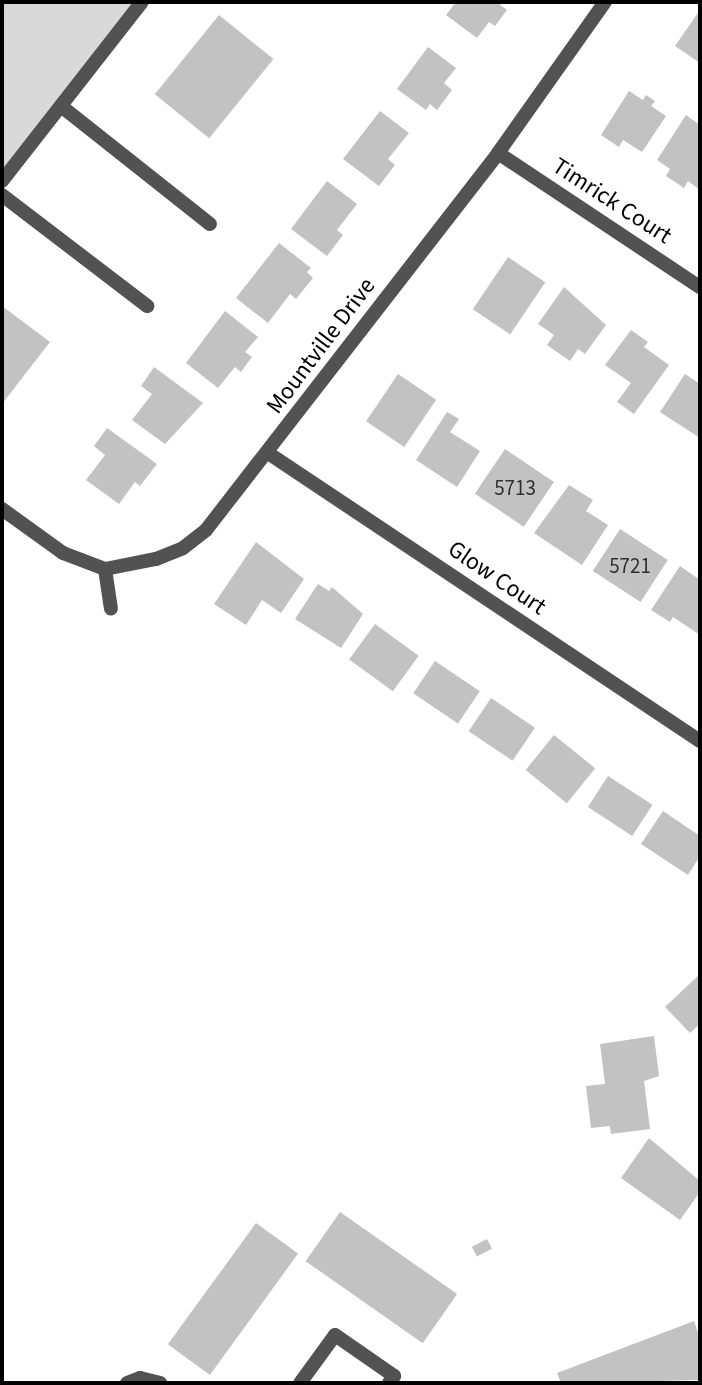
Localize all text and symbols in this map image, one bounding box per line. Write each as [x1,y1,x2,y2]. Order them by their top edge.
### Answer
street label: Timrick Court [547,152,677,250]
street label: Mountville Drive [261,272,381,420]
house number: 5713 [494,475,536,501]
street label: Glow Court [442,535,552,621]
house number: 5721 [609,553,651,579]

